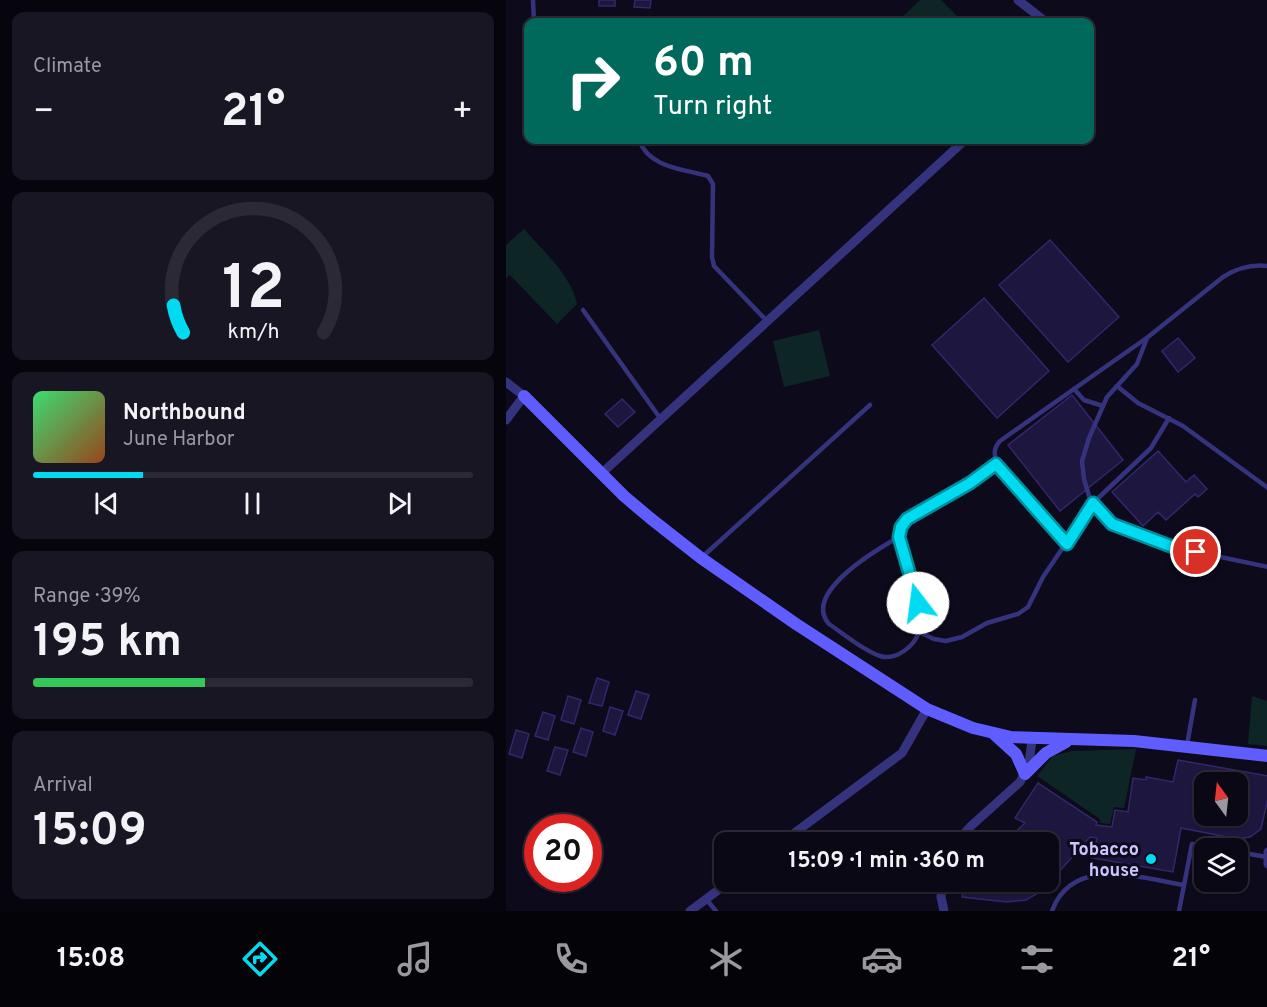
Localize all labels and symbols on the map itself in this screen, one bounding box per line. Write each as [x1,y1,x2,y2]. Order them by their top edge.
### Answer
pin [1170,526,1221,577]
position arrow [886,571,950,635]
north arrow [1194,772,1248,826]
speed limit sign: 20 [524,814,602,892]
place label: Tobacco house [1069,839,1139,883]
marker: Tobacco house [1144,852,1158,866]

